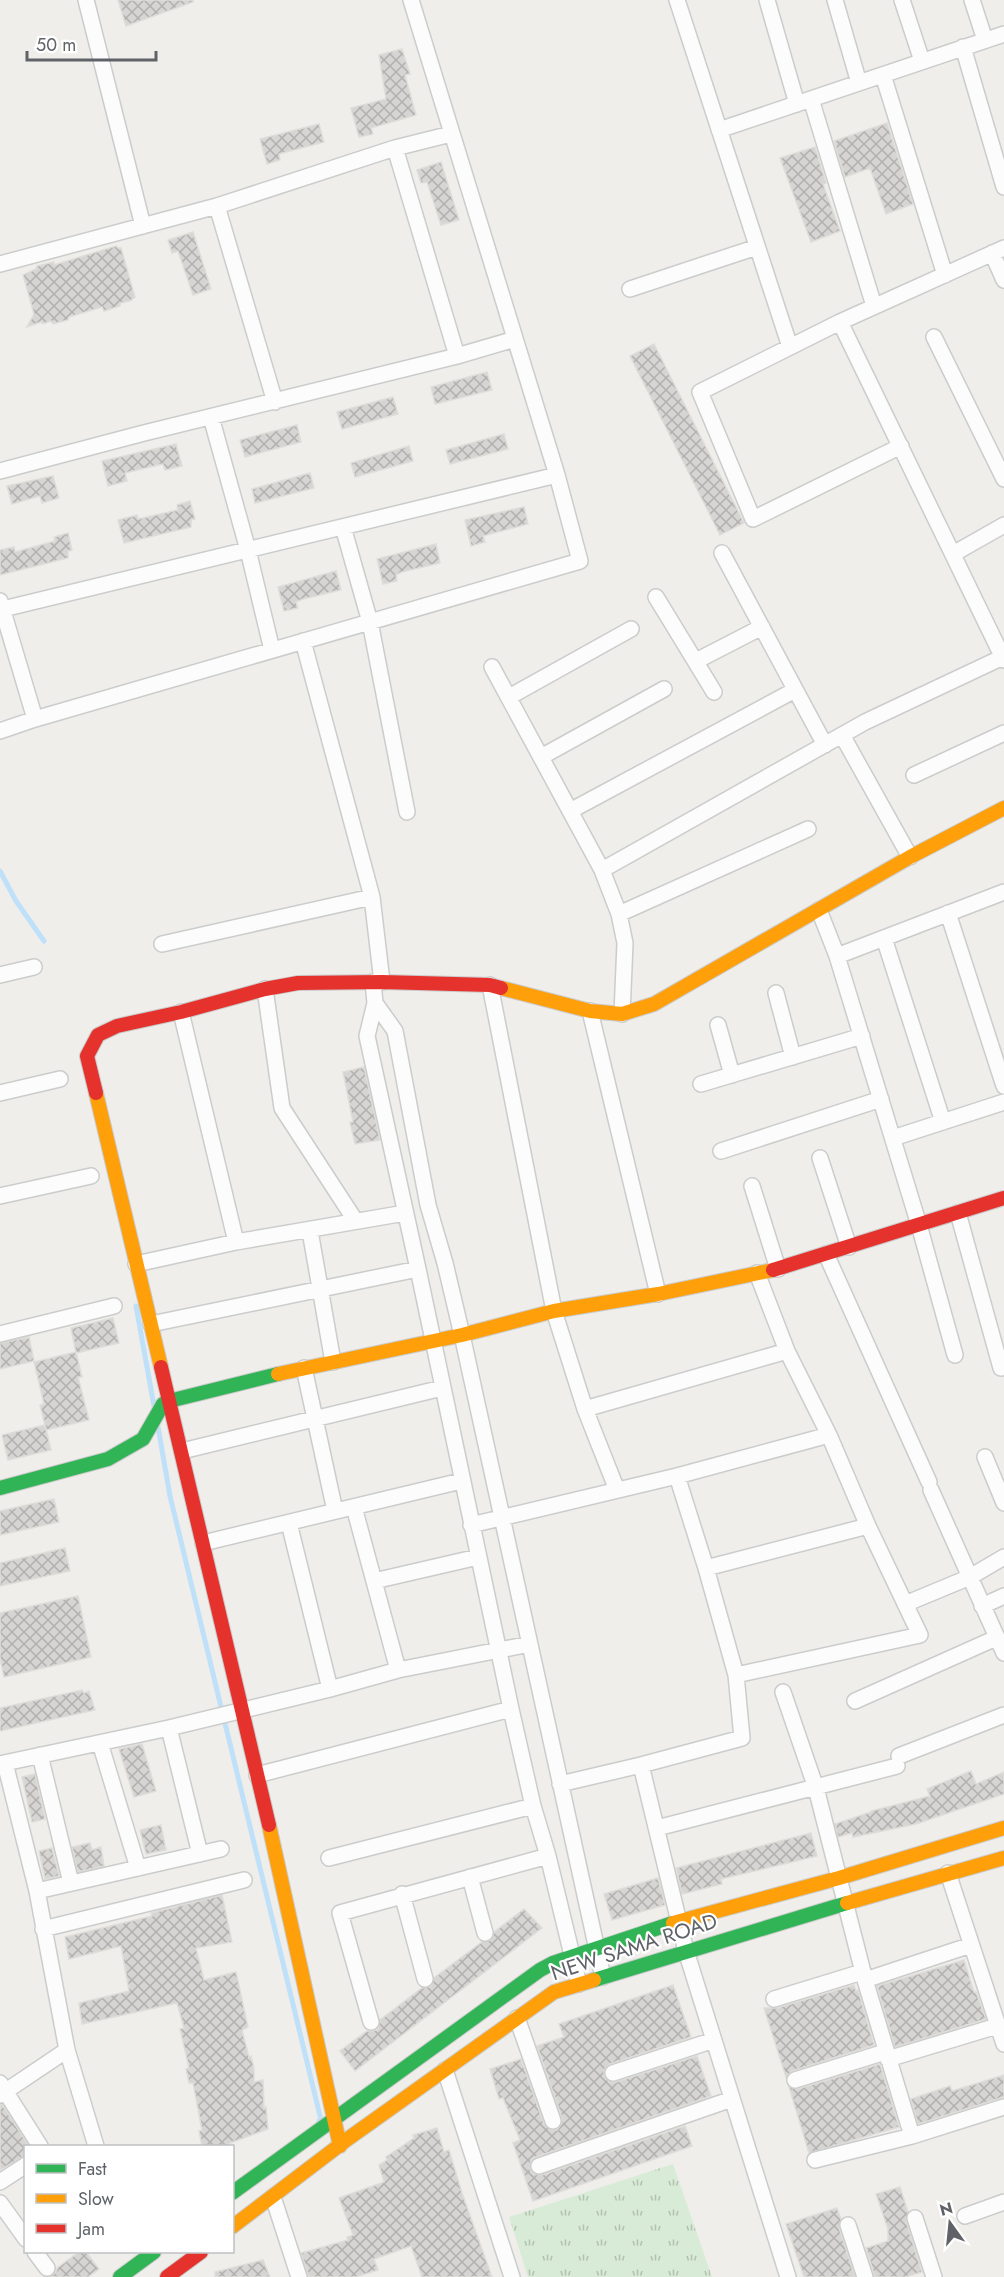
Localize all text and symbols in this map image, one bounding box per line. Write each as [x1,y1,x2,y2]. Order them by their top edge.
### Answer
scale bar [27,24,156,62]
text: 50 m [36,32,76,58]
street label: NEW SAMA ROAD [547,1906,721,1988]
legend [24,2145,234,2253]
text: Fast [78,2156,107,2182]
text: Slow [78,2186,115,2212]
north arrow [920,2193,980,2253]
text: N [937,2196,955,2222]
text: Jam [76,2216,105,2242]

